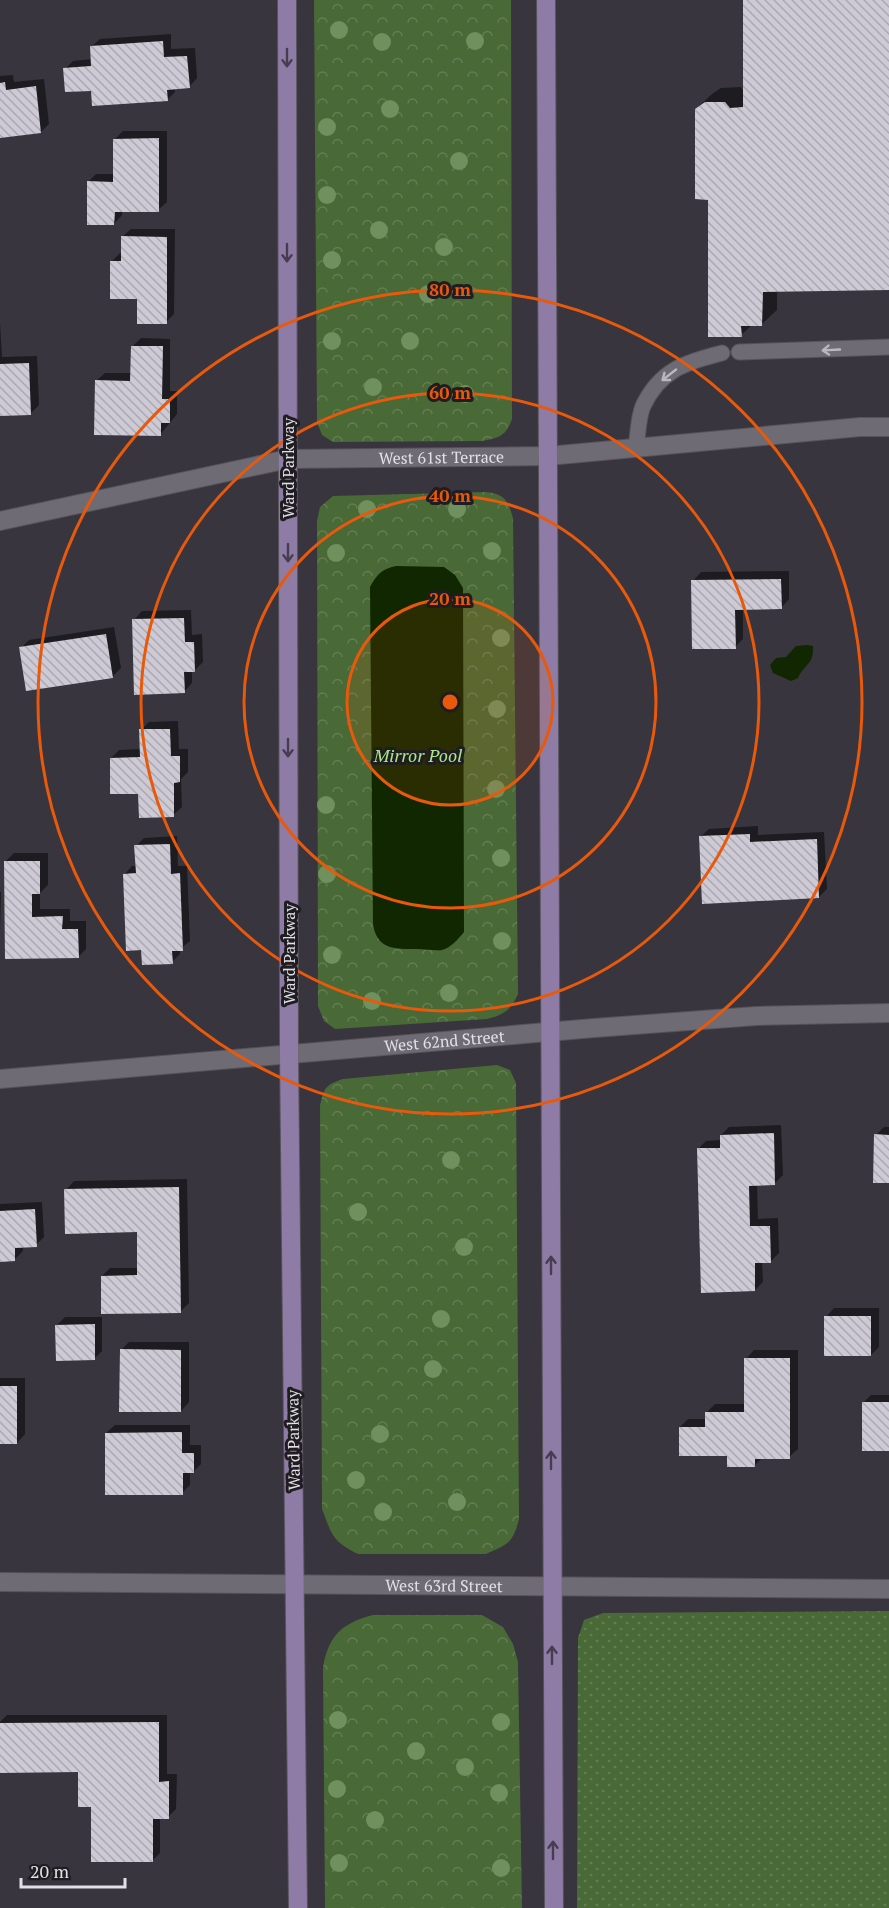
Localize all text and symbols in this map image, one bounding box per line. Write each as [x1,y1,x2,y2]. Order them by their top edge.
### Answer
one-way arrow [281,48,293,68]
one-way arrow [281,243,293,263]
text: 80 m [429,277,471,301]
one-way arrow [821,344,841,355]
one-way arrow [661,368,677,381]
text: 60 m [429,380,471,404]
street label: Ward Parkway [277,417,299,518]
street label: West 61st Terrace [379,446,504,469]
text: 40 m [429,483,471,507]
one-way arrow [282,543,294,563]
text: 20 m [429,586,471,610]
centre of rings [440,692,460,712]
one-way arrow [282,738,294,758]
water label: Mirror Pool [373,743,462,767]
street label: Ward Parkway [278,903,300,1004]
street label: West 62nd Street [383,1025,506,1057]
one-way arrow [545,1255,557,1275]
street label: Ward Parkway [281,1389,305,1491]
one-way arrow [545,1450,557,1470]
street label: West 63rd Street [385,1574,503,1597]
one-way arrow [546,1645,558,1665]
one-way arrow [548,1840,559,1860]
scale bar [21,1851,124,1889]
text: 20 m [30,1859,70,1883]

